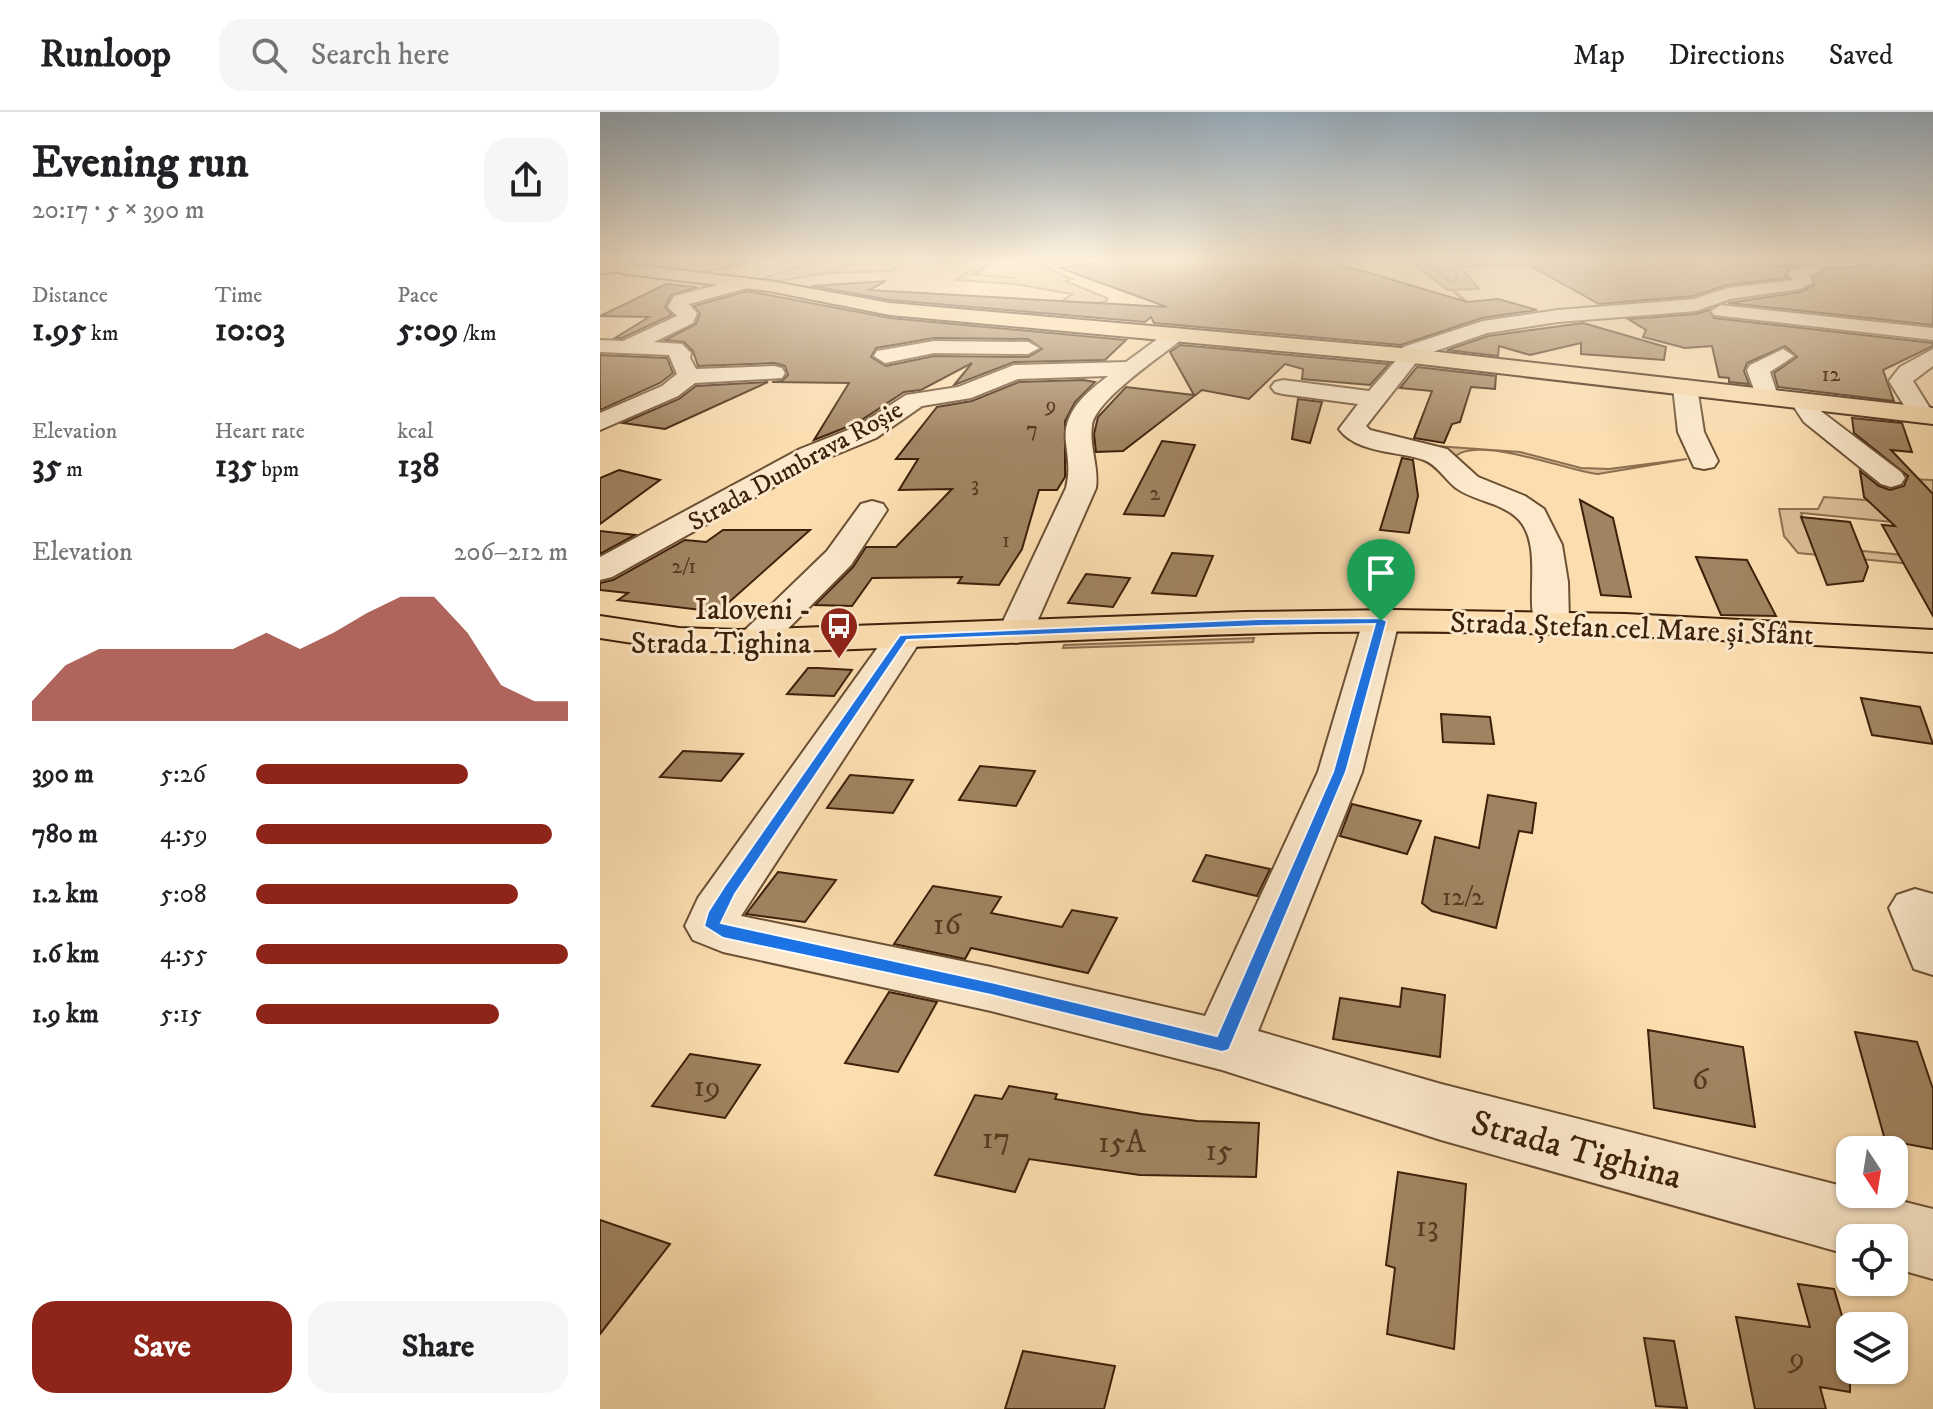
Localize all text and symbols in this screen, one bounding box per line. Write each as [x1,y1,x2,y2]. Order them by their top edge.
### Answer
search box [219,19,779,91]
text: Runloop [40,31,171,79]
icon: search [247,33,291,77]
text: Search here [311,37,449,74]
text: Map [1573,38,1625,73]
text: Directions [1669,38,1785,73]
text: Saved [1829,38,1893,73]
text: Evening run [32,136,249,191]
button: share [484,138,568,222]
text: 20:17 · 5 × 390 m [32,194,204,227]
text: Distance [32,282,108,309]
text: Time [215,282,262,309]
text: Pace [397,282,438,309]
text: 1.95 [32,309,86,351]
text: 10:03 [215,309,285,351]
text: 5:09 [397,309,458,351]
text: km [86,320,119,347]
text: /km [458,320,497,347]
house number: 12 [1822,361,1841,388]
house number: 9 [1045,392,1056,419]
street label: Strada Dumbrava Roșie [683,394,909,539]
house number: 7 [1026,416,1038,443]
text: Elevation [32,418,117,445]
text: Heart rate [215,418,305,445]
text: kcal [397,418,433,445]
text: 35 [32,445,62,487]
text: 135 [215,445,257,487]
text: 138 [397,445,440,487]
text: m [62,456,83,483]
text: bpm [257,456,299,483]
house number: 3 [971,471,979,498]
house number: 2 [1150,480,1161,507]
house number: 1 [1002,527,1010,554]
text: Elevation [32,536,133,569]
text: 206–212 m [454,536,568,569]
pin [1347,539,1415,621]
icon: arrive [1359,551,1403,595]
house number: 2/1 [672,553,696,580]
place label: Ialoveni - Strada Tighina [631,592,811,663]
bus stop icon: Ialoveni - Strada Tighina [818,605,860,660]
street label: Strada Ștefan cel Mare și Sfânt [1449,605,1814,654]
text: 390 m [32,758,94,791]
text: 5:26 [160,758,206,791]
text: 780 m [32,818,98,851]
text: 4:59 [160,818,208,851]
text: 1.2 km [32,878,98,911]
text: 5:08 [160,878,207,911]
house number: 12/2 [1442,881,1484,914]
house number: 16 [933,905,962,945]
text: 1.6 km [32,938,99,971]
text: 4:55 [160,938,208,971]
text: 1.9 km [32,998,99,1031]
text: 5:15 [160,998,202,1031]
house number: 6 [1692,1060,1710,1100]
house number: 19 [693,1067,721,1107]
street label: Strada Tighina [1466,1101,1687,1200]
house number: 17 [982,1119,1010,1159]
house number: 15A [1098,1123,1147,1163]
house number: 15 [1205,1131,1233,1171]
north arrow [1836,1136,1908,1208]
map controls [1836,1136,1908,1384]
house number: 13 [1415,1207,1439,1247]
button: locate [1836,1224,1908,1296]
button: Save [32,1301,292,1393]
button: Share [308,1301,568,1393]
button: layers [1836,1312,1908,1384]
house number: 9 [1787,1338,1805,1378]

